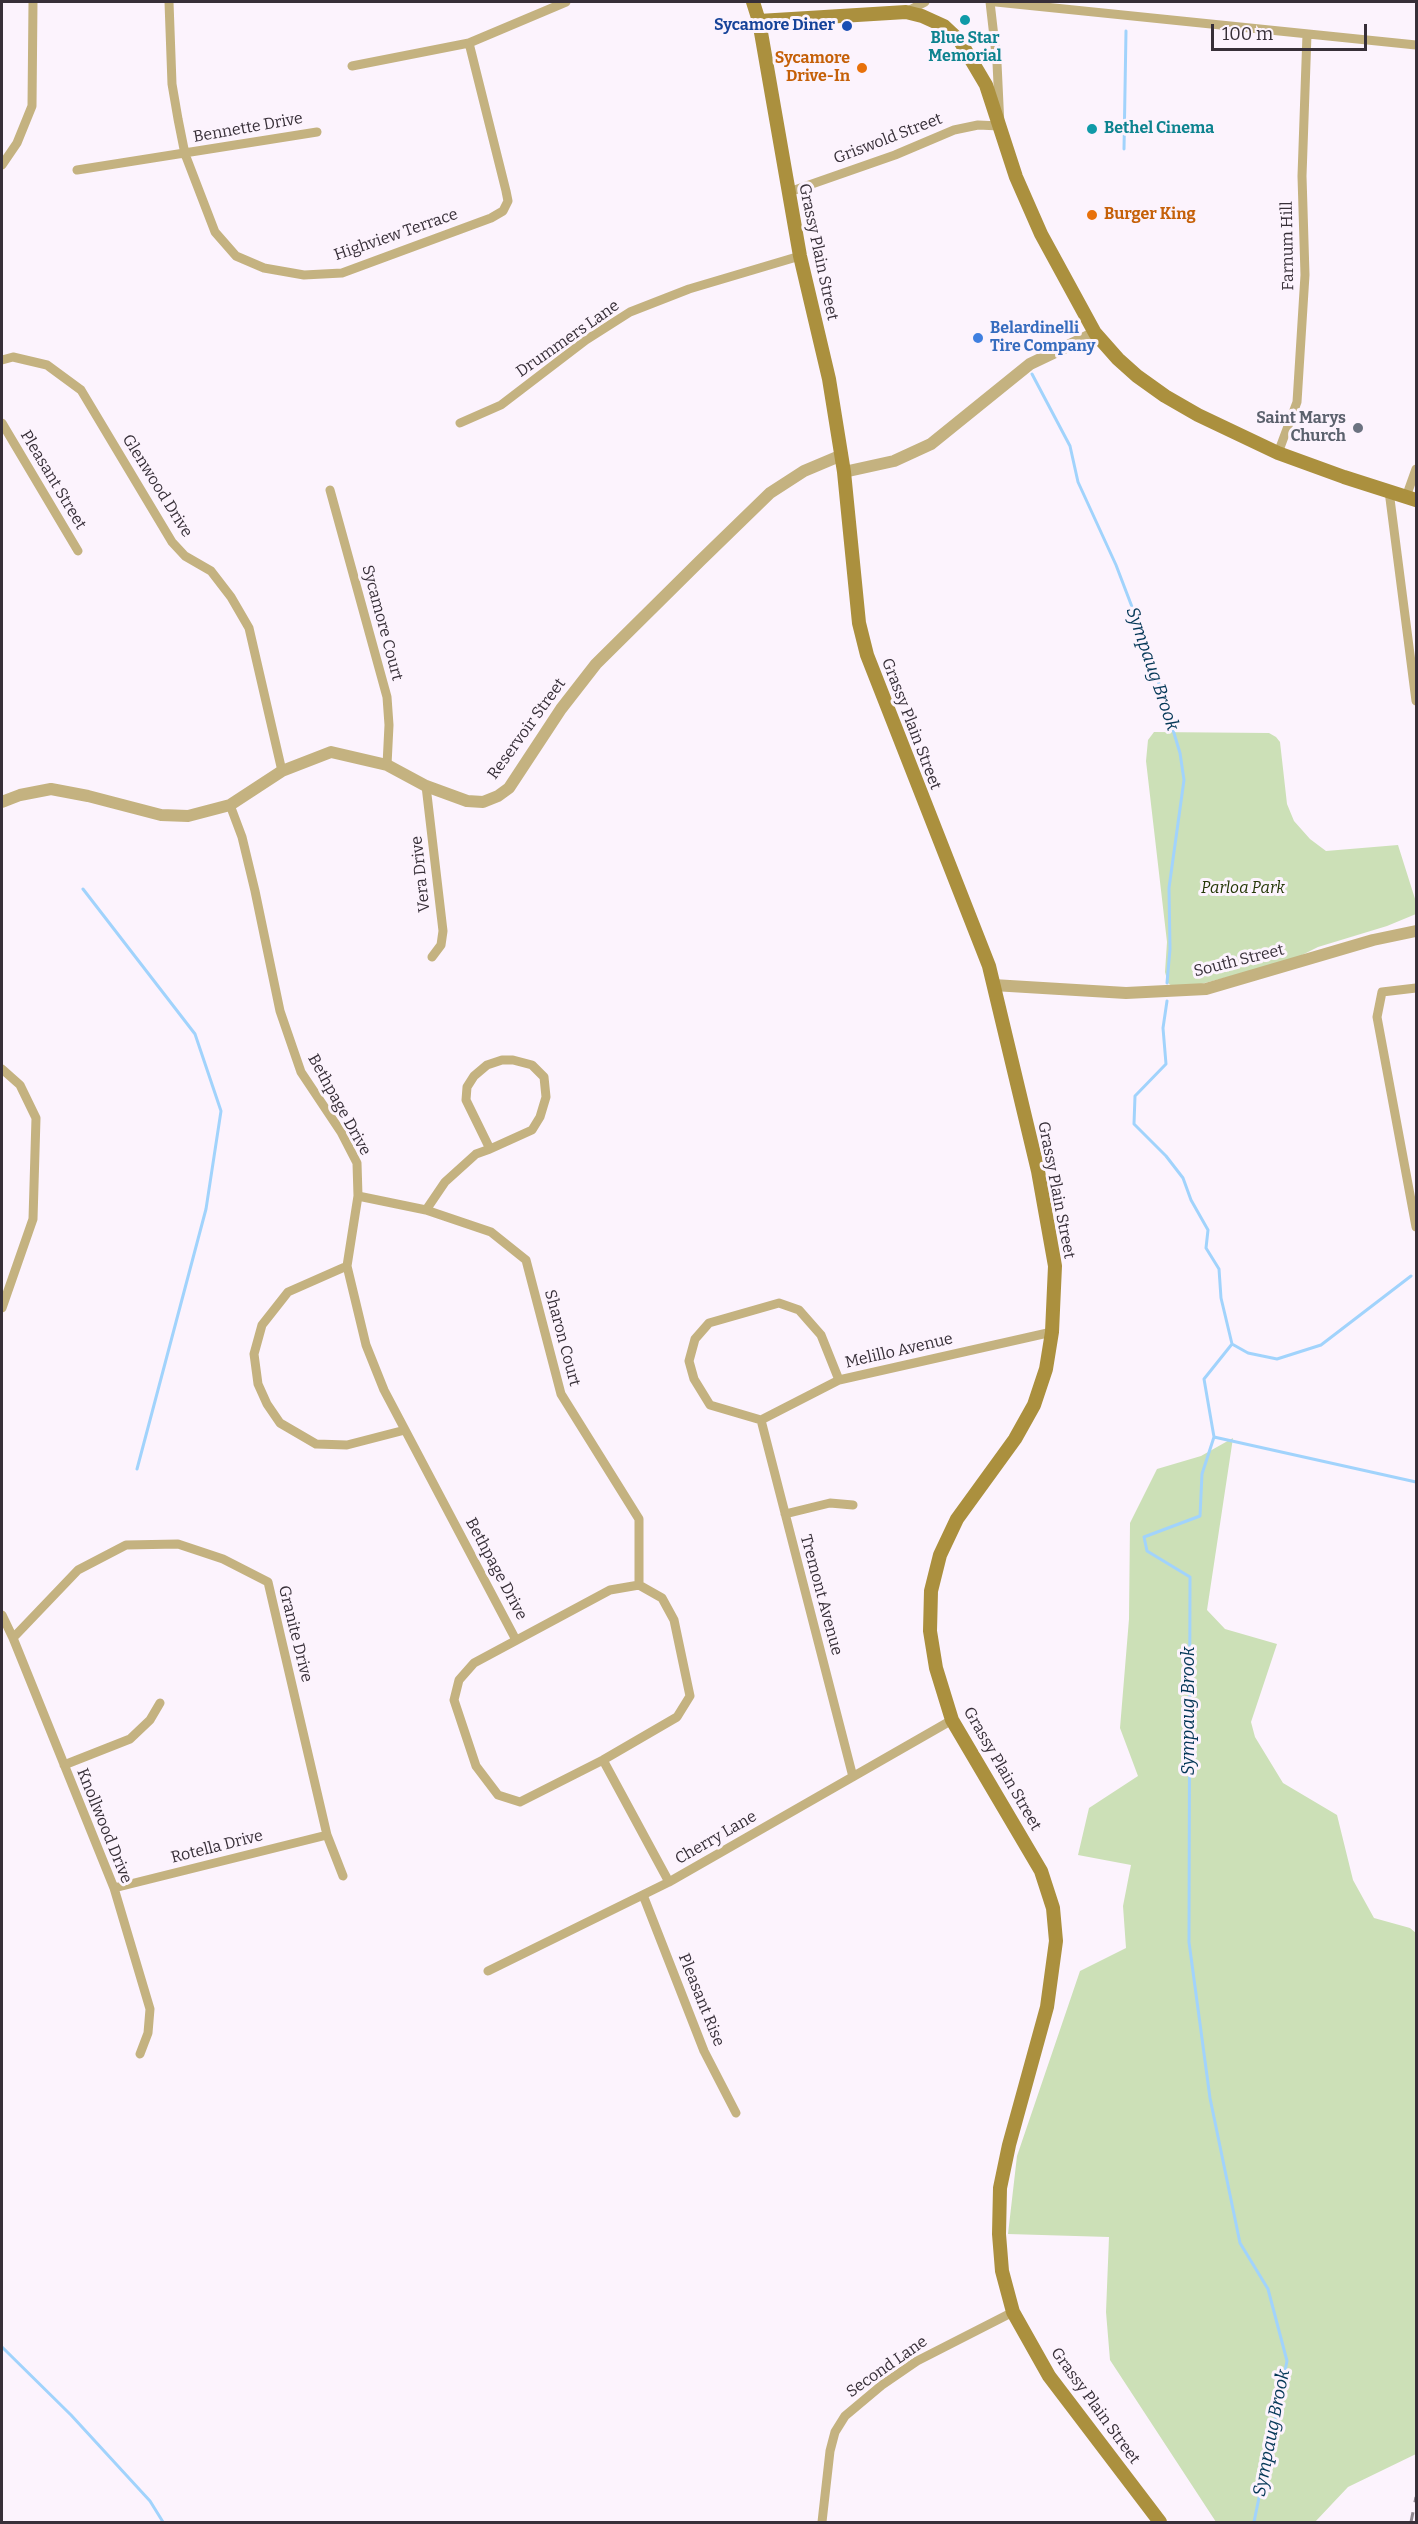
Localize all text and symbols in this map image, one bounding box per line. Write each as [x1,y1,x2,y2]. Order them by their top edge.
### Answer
scale bar [1214,12,1370,50]
marker: Blue Star Memorial [958,13,972,27]
place label: Sycamore Diner [714,16,835,36]
marker: Sycamore Diner [840,19,854,33]
text: 100 m [1222,23,1273,45]
place label: Blue Star Memorial [928,29,1002,67]
place label: Sycamore Drive-In [775,49,850,87]
marker: Sycamore Drive-In [855,61,869,75]
street label: Bennette Drive [192,109,304,147]
street label: Griswold Street [831,109,945,169]
place label: Bethel Cinema [1104,119,1214,139]
marker: Bethel Cinema [1085,122,1099,136]
street label: Grassy Plain Street [794,182,842,322]
street label: Farnum Hill [1278,201,1298,291]
street label: Highview Terrace [332,205,460,265]
place label: Burger King [1104,205,1196,225]
marker: Burger King [1085,208,1099,222]
street label: Drummers Lane [513,296,623,382]
place label: Belardinelli Tire Company [990,319,1095,357]
marker: Belardinelli Tire Company [971,331,985,345]
place label: Saint Marys Church [1256,409,1346,447]
marker: Saint Marys Church [1351,421,1365,435]
street label: Pleasant Street [16,427,90,533]
street label: Glenwood Drive [118,431,196,541]
street label: Sycamore Court [357,563,407,683]
water label: Sympaug Brook [1121,604,1183,734]
street label: Grassy Plain Street [877,655,945,793]
street label: Reservoir Street [484,675,570,783]
street label: Vera Drive [407,835,435,913]
park label: Parloa Park [1201,879,1285,899]
street label: South Street [1192,941,1286,981]
street label: Bethpage Drive [303,1051,375,1159]
street label: Grassy Plain Street [1033,1120,1079,1260]
street label: Sharon Court [540,1288,584,1388]
street label: Melillo Avenue [843,1329,955,1373]
street label: Bethpage Drive [461,1515,531,1623]
street label: Tremont Avenue [796,1532,846,1658]
street label: Granite Drive [274,1584,316,1684]
water label: Sympaug Brook [1178,1646,1200,1776]
street label: Grassy Plain Street [959,1704,1045,1834]
street label: Knollwood Drive [72,1766,136,1886]
street label: Cherry Lane [672,1807,760,1869]
street label: Rotella Drive [169,1826,265,1868]
street label: Pleasant Rise [674,1951,728,2049]
street label: Second Lane [843,2332,931,2402]
street label: Grassy Plain Street [1046,2344,1144,2468]
water label: Sympaug Brook [1249,2368,1295,2498]

